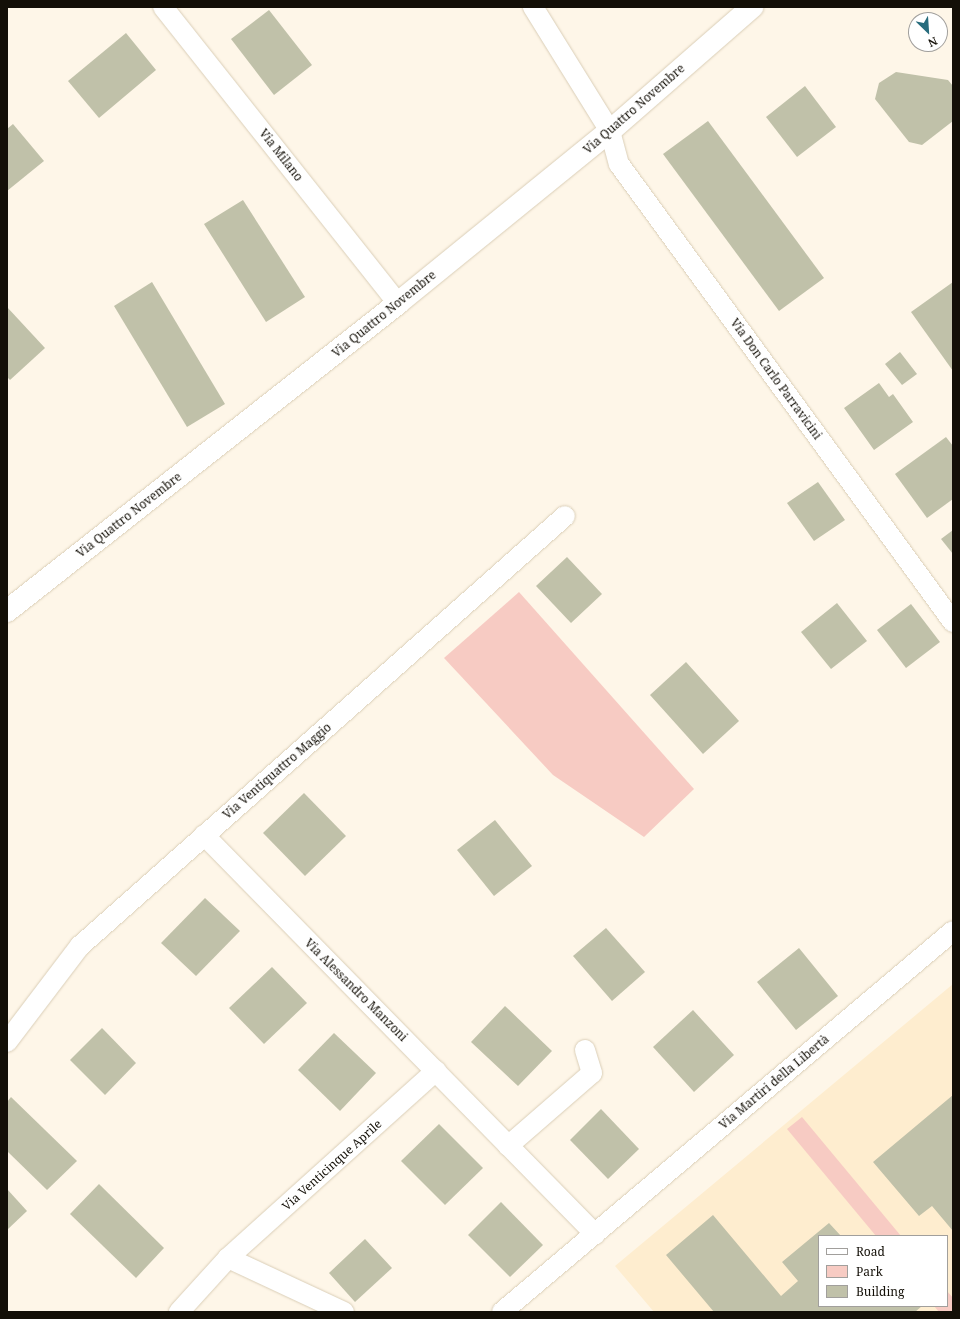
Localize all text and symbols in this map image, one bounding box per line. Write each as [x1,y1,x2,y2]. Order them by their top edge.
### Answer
north arrow [908,12,948,52]
text: N [926,34,940,51]
street label: Via Quattro Novembre [580,61,688,157]
street label: Via Milano [256,126,306,184]
street label: Via Quattro Novembre [329,268,439,360]
street label: Via Don Carlo Parravicini [727,316,825,442]
street label: Via Quattro Novembre [74,469,184,561]
street label: Via Ventiquattro Maggio [220,720,334,822]
street label: Via Alessandro Manzoni [302,936,410,1044]
street label: Via Martiri della Libertà [716,1032,832,1132]
street label: Via Venticinque Aprile [279,1117,385,1213]
legend [818,1235,948,1307]
text: Road [856,1243,885,1260]
text: Park [856,1263,883,1280]
text: Building [856,1283,904,1300]

